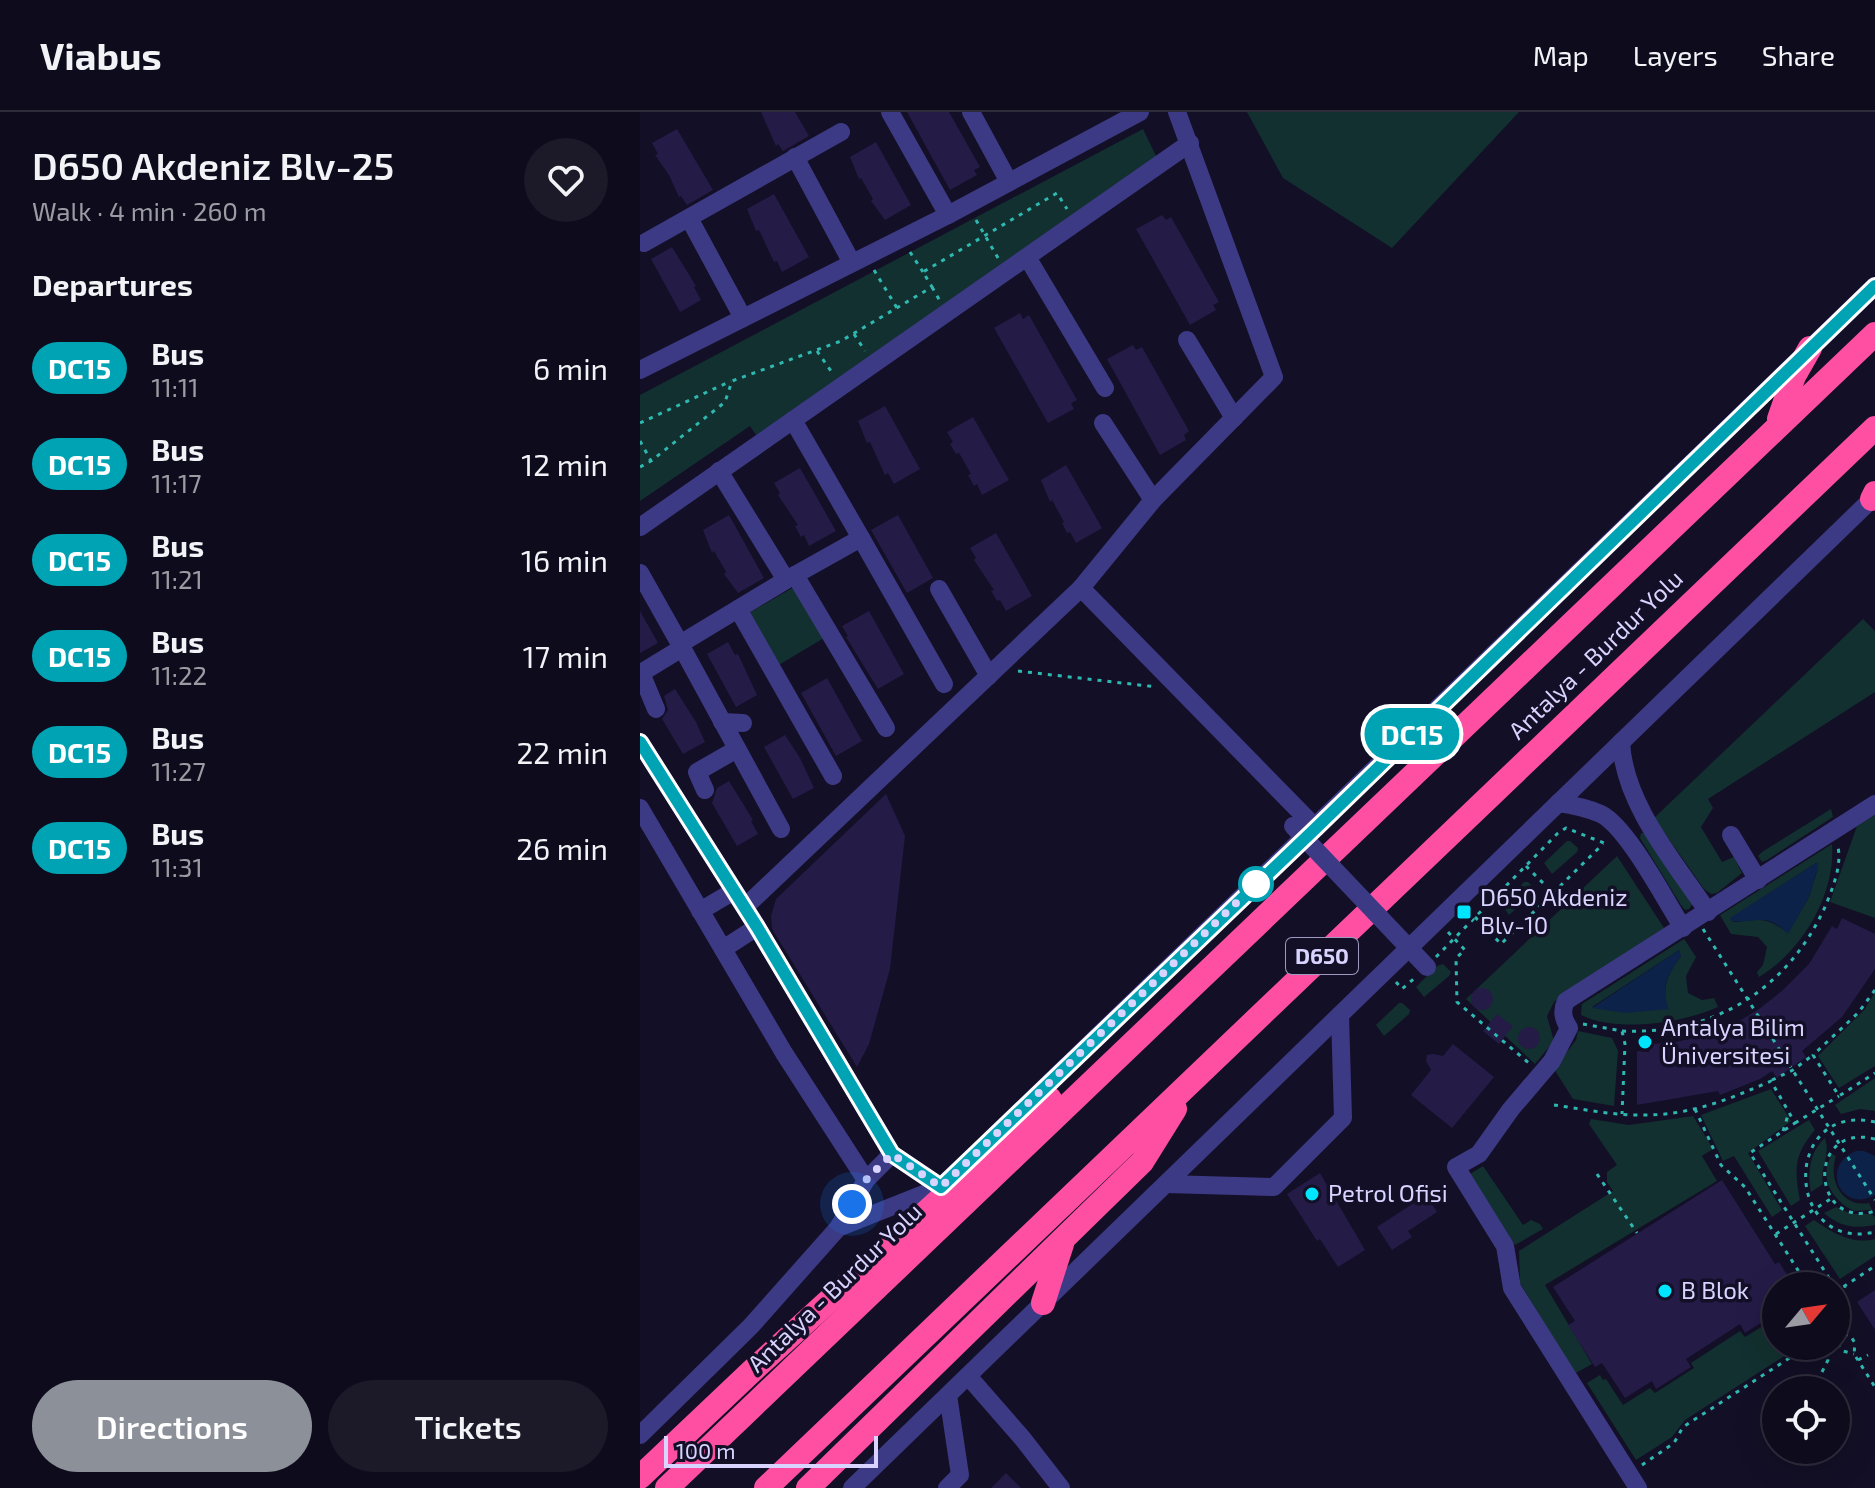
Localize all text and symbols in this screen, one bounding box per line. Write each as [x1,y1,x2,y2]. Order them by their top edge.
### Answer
text: Viabus [40,32,162,78]
text: Map [1533,38,1589,72]
text: Layers [1633,38,1718,72]
text: Share [1762,38,1835,72]
button: heart [524,138,608,222]
text: D650 Akdeniz Blv-25 [32,142,394,188]
text: Walk · 4 min · 260 m [32,195,267,226]
text: Departures [32,266,193,302]
text: Bus [151,335,204,371]
text: 6 min [533,350,608,386]
text: DC15 [48,351,111,385]
text: 11:11 [151,371,199,402]
text: Bus [151,431,204,467]
text: 12 min [521,446,608,482]
text: DC15 [48,447,111,481]
text: 11:17 [151,467,202,498]
text: Bus [151,527,204,563]
text: 16 min [521,542,608,578]
text: DC15 [48,543,111,577]
text: 11:21 [151,563,203,594]
street label: Antalya - Burdur Yolu [1502,563,1688,744]
text: Bus [151,623,204,659]
text: 17 min [523,638,608,674]
text: DC15 [48,639,111,673]
text: 11:22 [151,659,207,690]
line badge: DC15 [1356,708,1468,760]
text: DC15 [1380,717,1444,751]
text: Bus [151,719,204,755]
text: 22 min [516,734,608,770]
text: DC15 [48,735,111,769]
text: 11:27 [151,755,206,786]
text: Bus [151,815,204,851]
text: 26 min [516,830,608,866]
text: DC15 [48,831,111,865]
text: 11:31 [151,851,203,882]
unlabelled marker [1239,867,1273,901]
place label: D650 Akdeniz Blv-10 [1480,882,1627,939]
marker: D650 Akdeniz Blv-10 [1455,903,1473,921]
road number: D650 [1286,938,1358,974]
place label: Antalya Bilim Üniversitesi [1661,1012,1805,1069]
marker: Antalya Bilim Üniversitesi [1636,1033,1654,1051]
place label: Petrol Ofisi [1328,1178,1448,1207]
your location [832,1184,872,1224]
marker: Petrol Ofisi [1303,1185,1321,1203]
street label: Antalya - Burdur Yolu [741,1196,927,1377]
north arrow [1762,1272,1850,1360]
map controls [1762,1272,1850,1464]
place label: B Blok [1681,1275,1749,1304]
marker: B Blok [1656,1282,1674,1300]
button: locate [1762,1376,1850,1464]
button: Directions [32,1380,312,1472]
button: Tickets [328,1380,608,1472]
scale bar [664,1432,878,1468]
text: 100 m [676,1437,735,1463]

